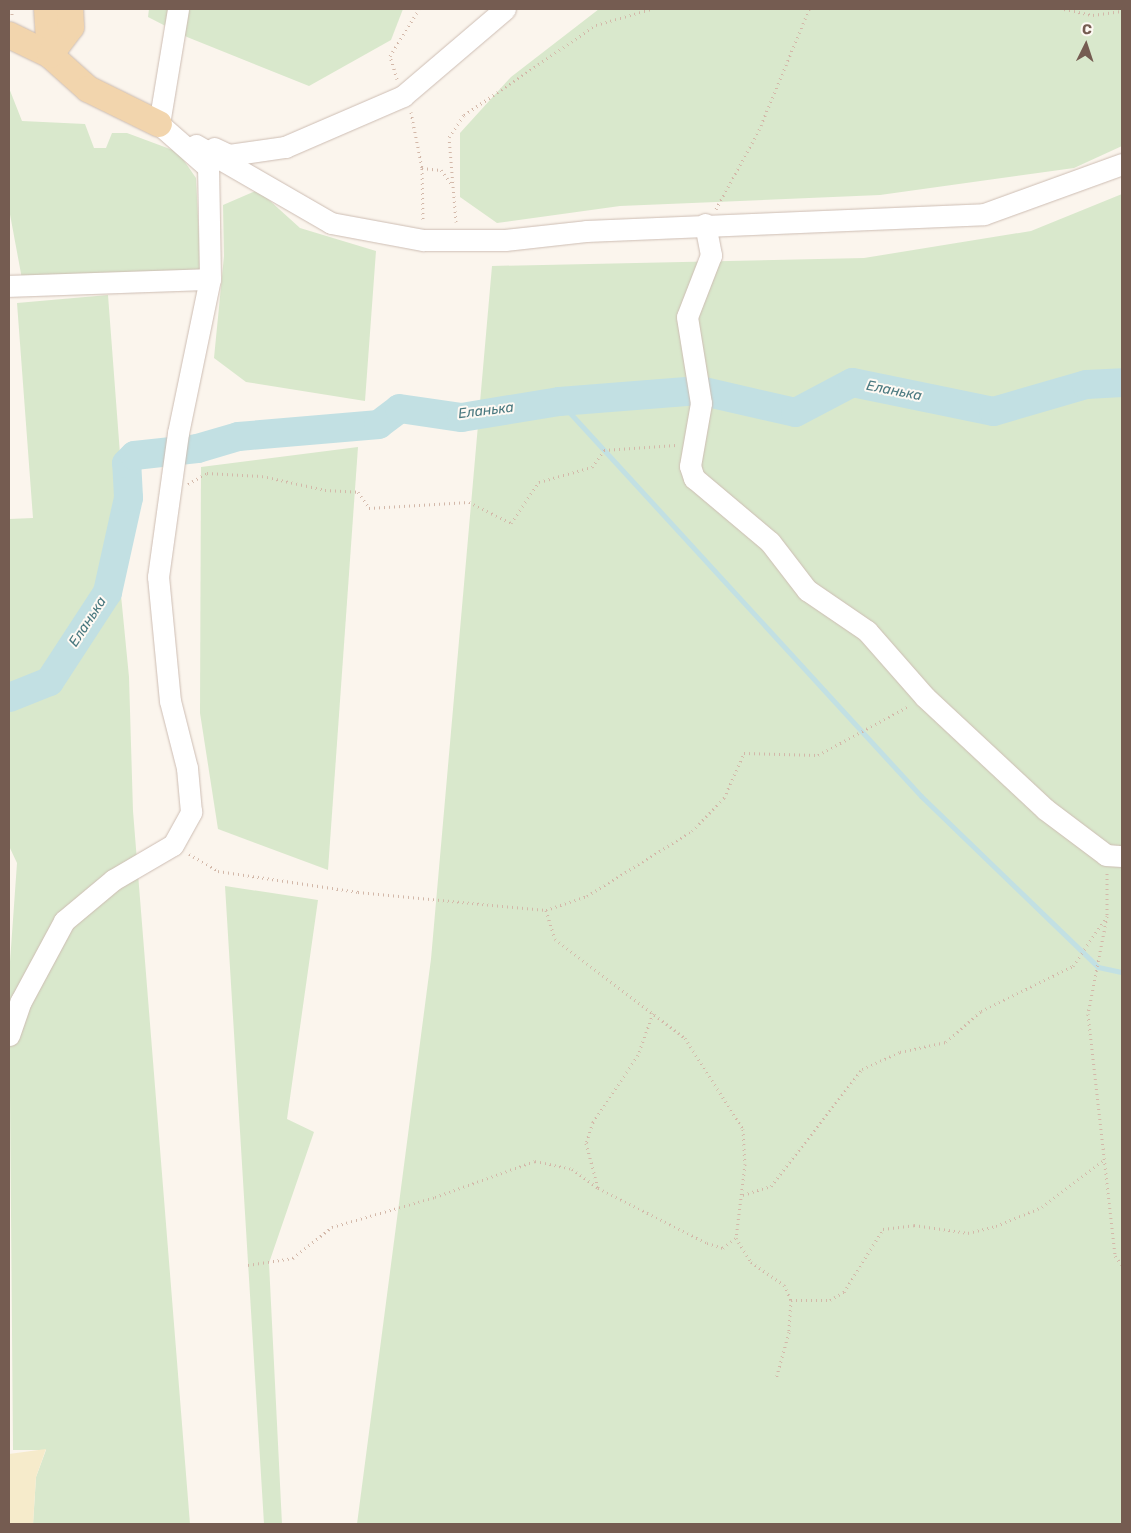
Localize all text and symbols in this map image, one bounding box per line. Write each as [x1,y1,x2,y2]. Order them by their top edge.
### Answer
north arrow [1061,20,1111,70]
text: С [1082,21,1093,38]
water label: Еланька [865,377,923,405]
water label: Еланька [457,399,515,423]
water label: Еланька [66,594,110,650]

